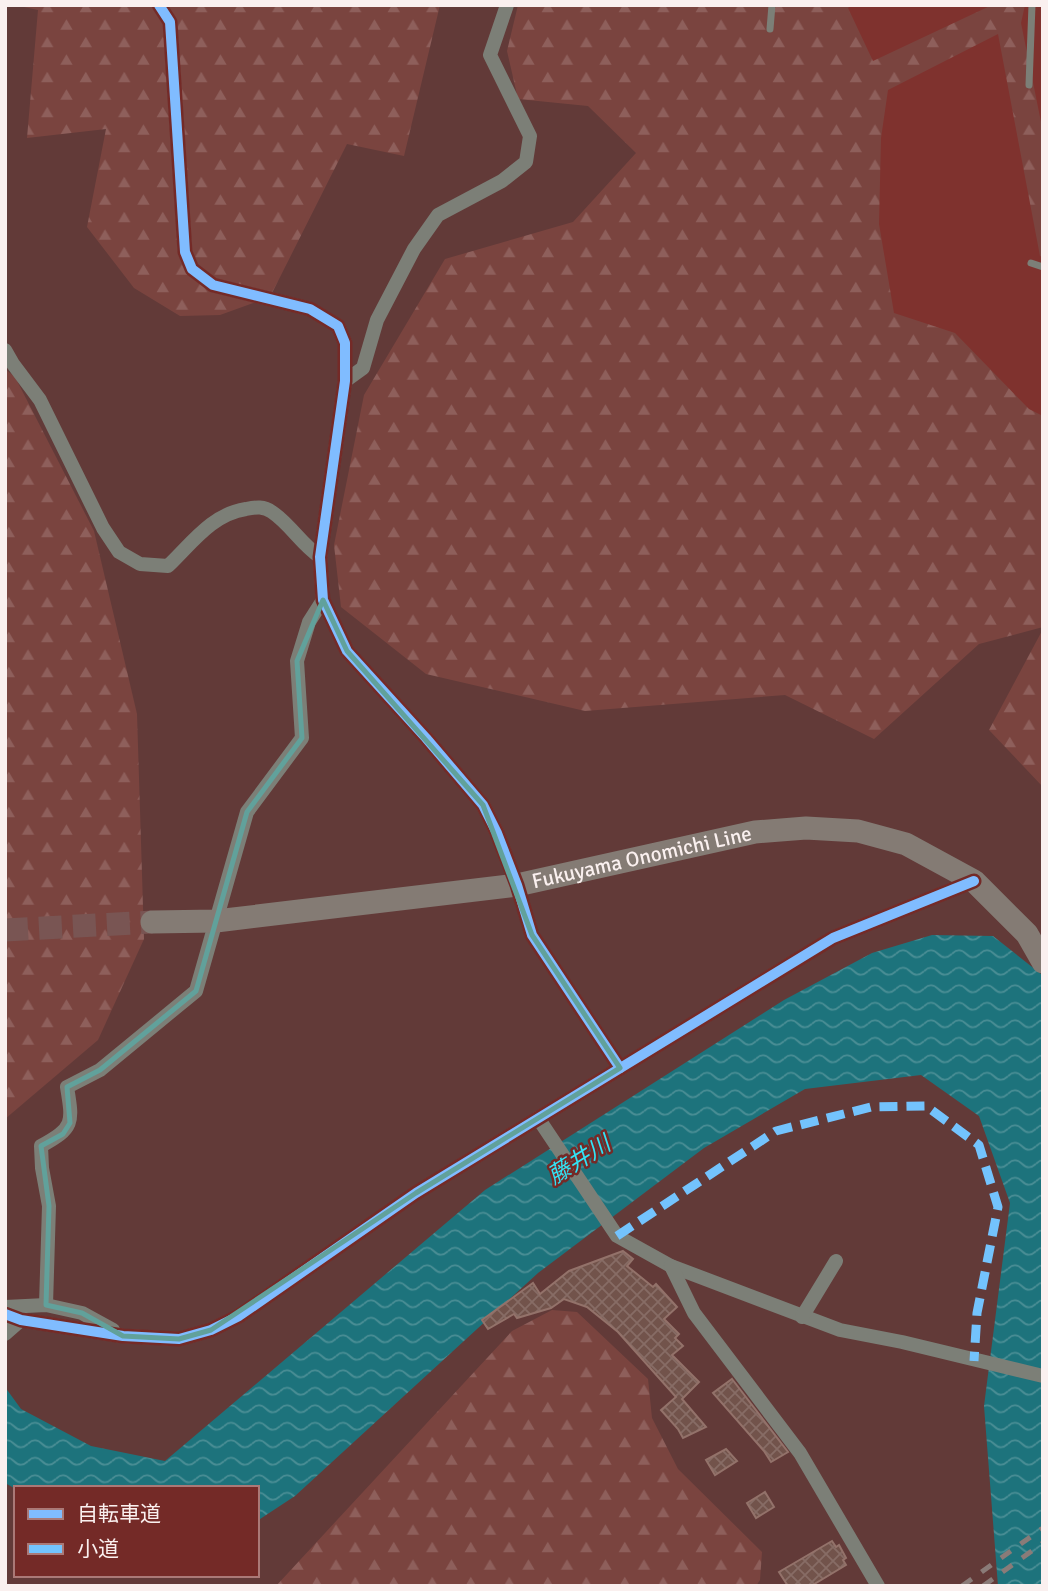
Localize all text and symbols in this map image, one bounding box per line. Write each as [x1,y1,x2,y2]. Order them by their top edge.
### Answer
street label: Fukuyama Onomichi Line [529,820,754,894]
water label: 藤井川 [542,1128,618,1191]
legend [14,1486,259,1577]
text: 自転車道 [77,1501,161,1527]
text: 小道 [77,1536,119,1562]

